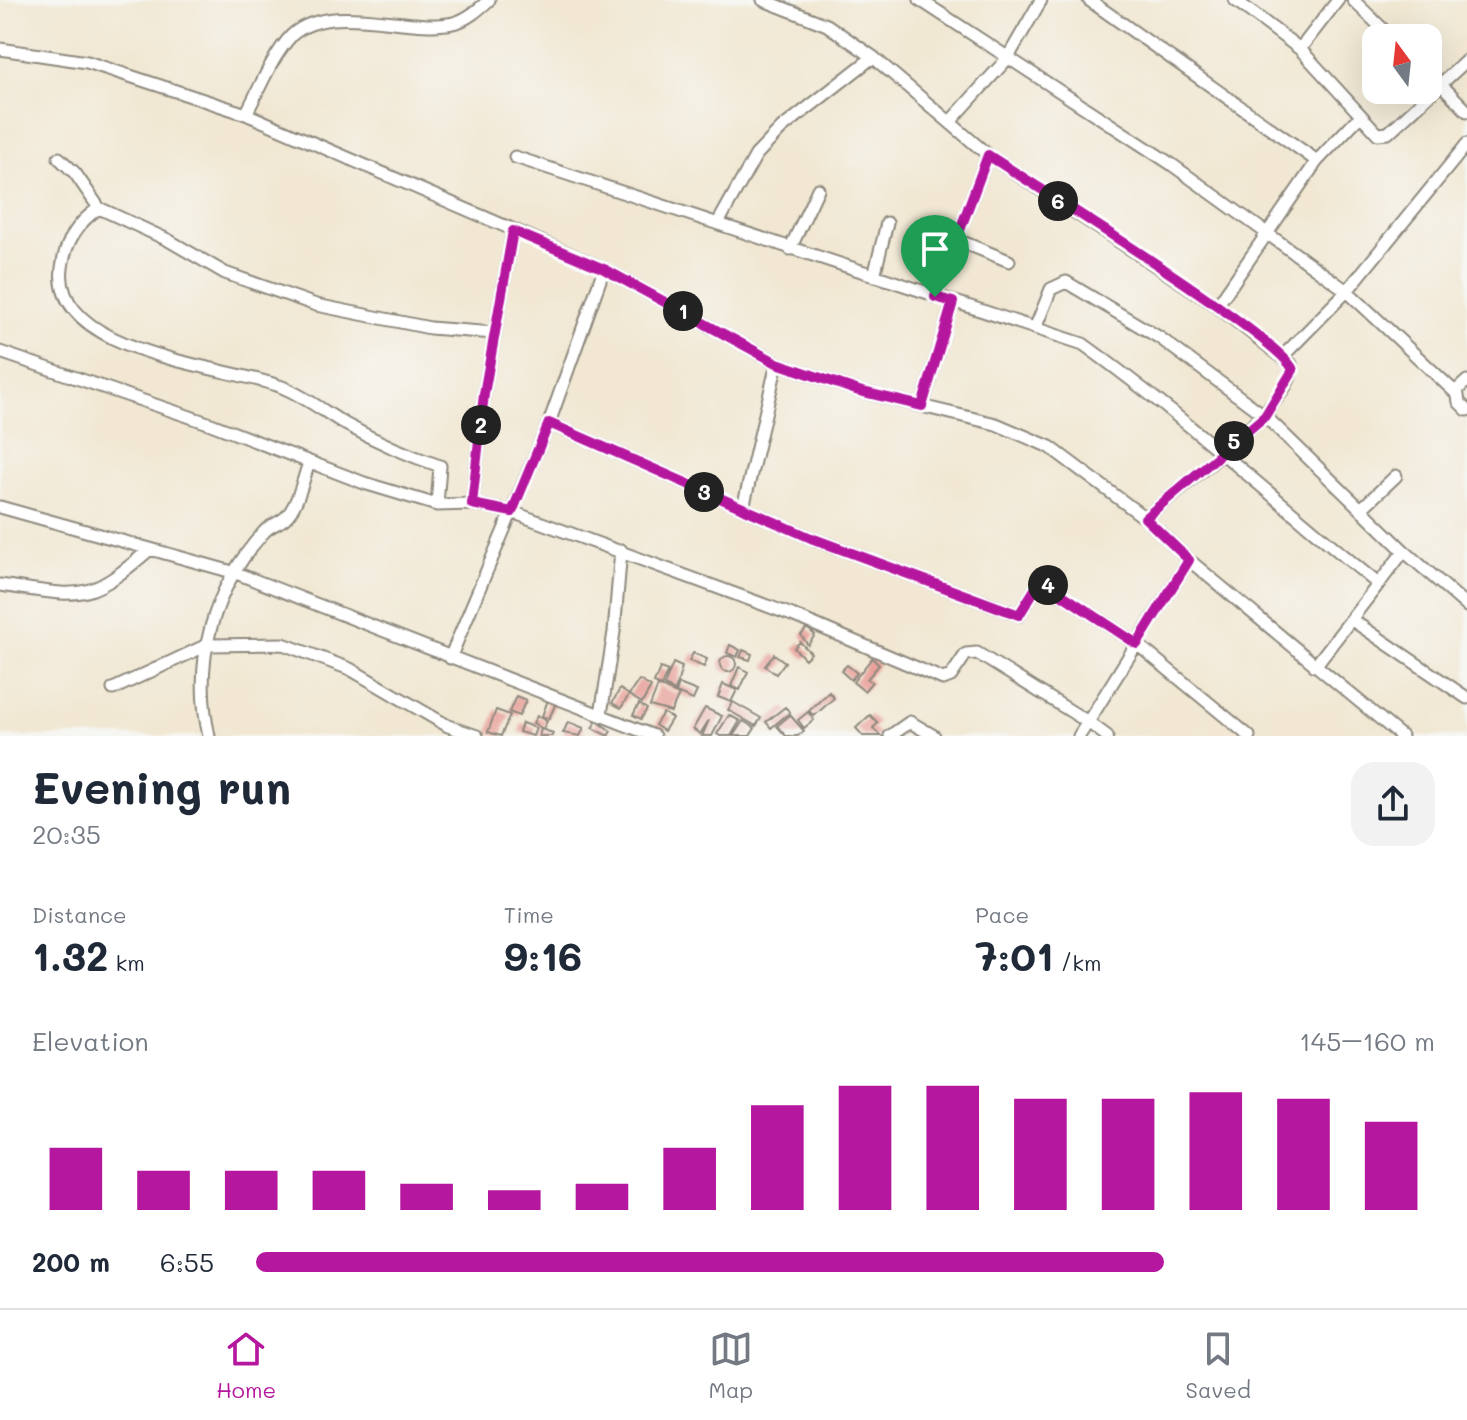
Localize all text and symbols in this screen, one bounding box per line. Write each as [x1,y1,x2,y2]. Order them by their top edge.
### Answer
north arrow [1362,24,1442,104]
map controls [1362,24,1442,104]
pin: 6 [1038,181,1078,221]
text: 6 [1051,186,1065,215]
pin [901,215,969,297]
icon: arrive [913,227,957,271]
pin: 1 [663,291,703,331]
text: 1 [678,296,688,325]
pin: 2 [461,405,501,445]
text: 2 [475,410,487,439]
pin: 5 [1214,421,1254,461]
text: 5 [1228,426,1240,455]
pin: 3 [684,472,724,512]
text: 3 [697,477,711,506]
pin: 4 [1028,565,1068,605]
text: 4 [1041,570,1055,599]
text: Evening run [32,758,291,815]
button: share [1351,762,1435,846]
text: 20:35 [32,817,101,851]
text: Distance [32,900,127,929]
text: Time [504,900,554,929]
text: Pace [975,900,1029,929]
text: 1.32 [32,929,108,981]
text: 9:16 [504,929,582,981]
text: 7:01 [975,929,1054,981]
text: km [108,948,145,977]
text: /km [1054,948,1102,977]
text: Elevation [32,1024,149,1058]
text: 145–160 m [1299,1024,1435,1058]
text: 200 m [32,1245,110,1279]
text: 6:55 [160,1245,214,1279]
tab: Home [216,1327,276,1404]
tab: Map [708,1327,753,1404]
tab: Saved [1186,1327,1251,1404]

